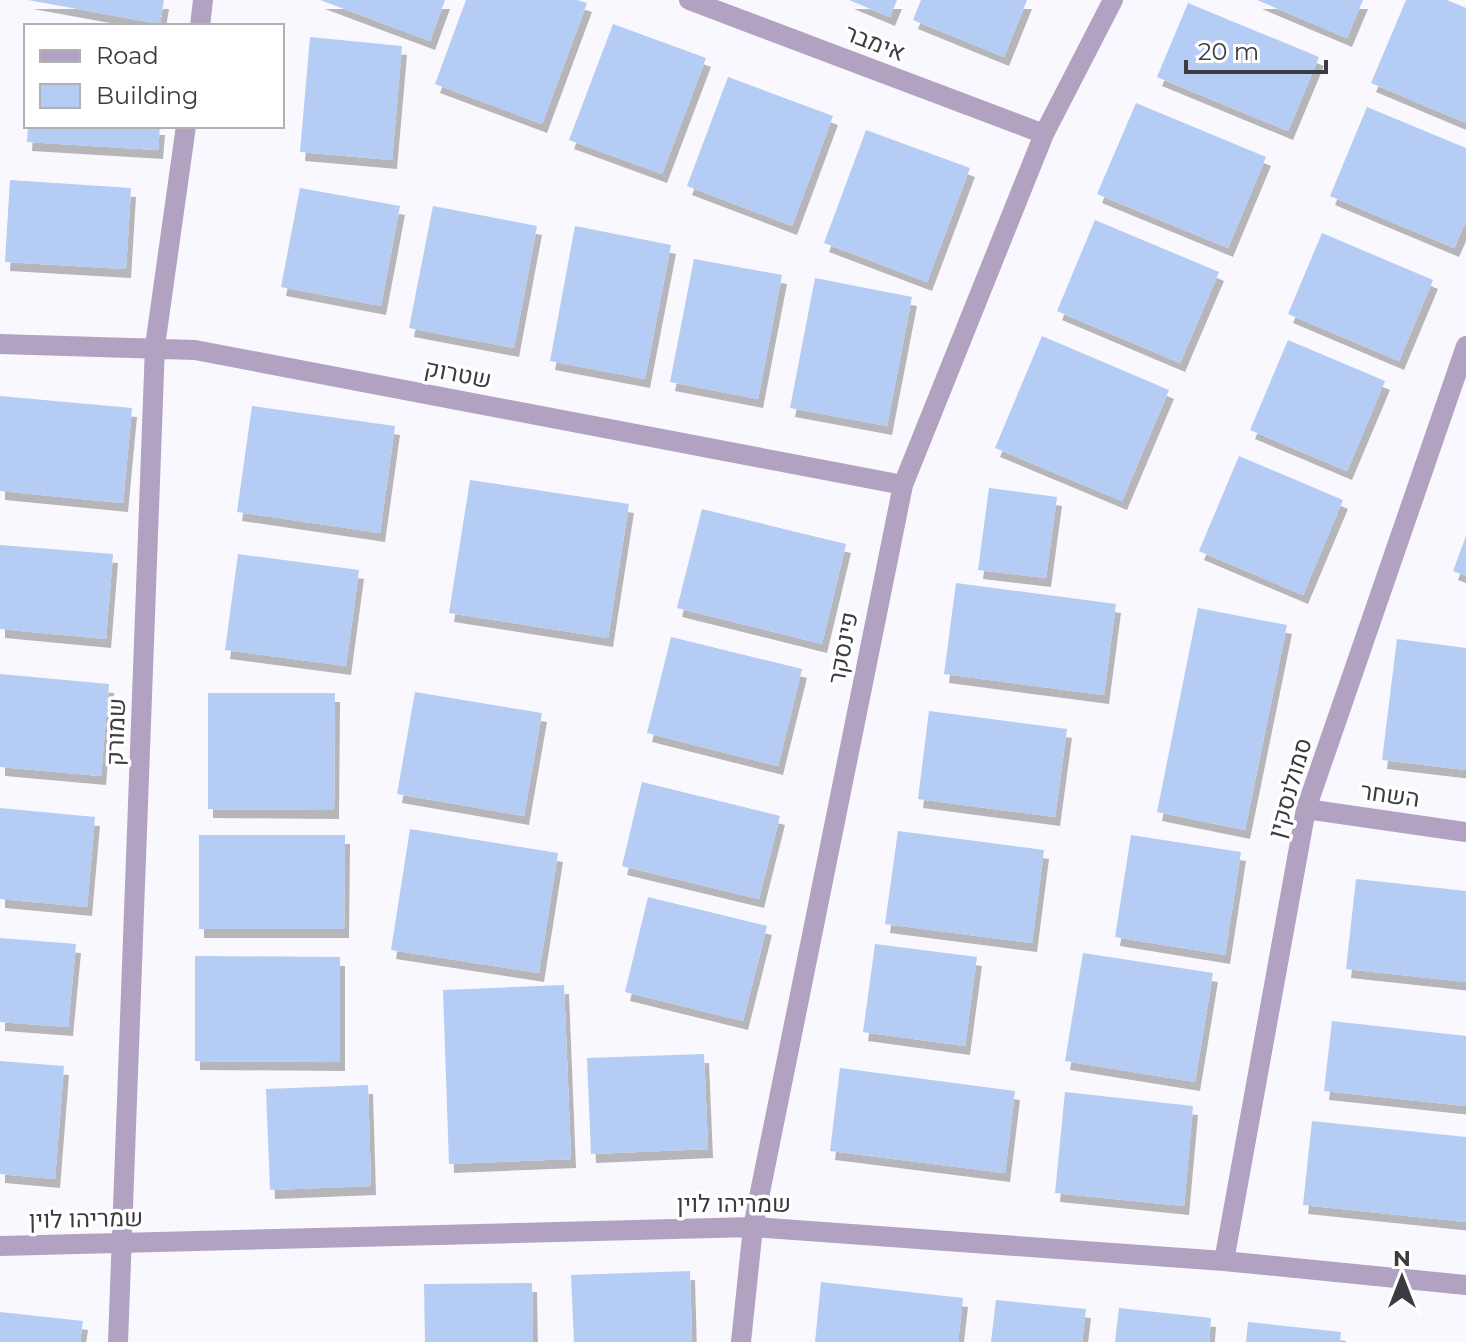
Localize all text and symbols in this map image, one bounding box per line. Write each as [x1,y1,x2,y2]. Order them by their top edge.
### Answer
street label: אימבר [841,18,909,67]
legend [24,24,284,128]
scale bar [1186,24,1326,74]
text: 20 m [1198,37,1259,66]
text: Road [96,41,159,70]
text: Building [96,81,199,110]
street label: שטרוק [422,353,494,394]
street label: פינסקר [821,609,864,686]
street label: שמורק [100,697,131,766]
street label: סמולנסקין [1261,734,1318,841]
street label: השחר [1359,776,1422,813]
street label: שמריהו לוין [677,1189,791,1218]
street label: שמריהו לוין [29,1203,143,1234]
north arrow [1362,1238,1442,1318]
text: N [1393,1245,1411,1272]

